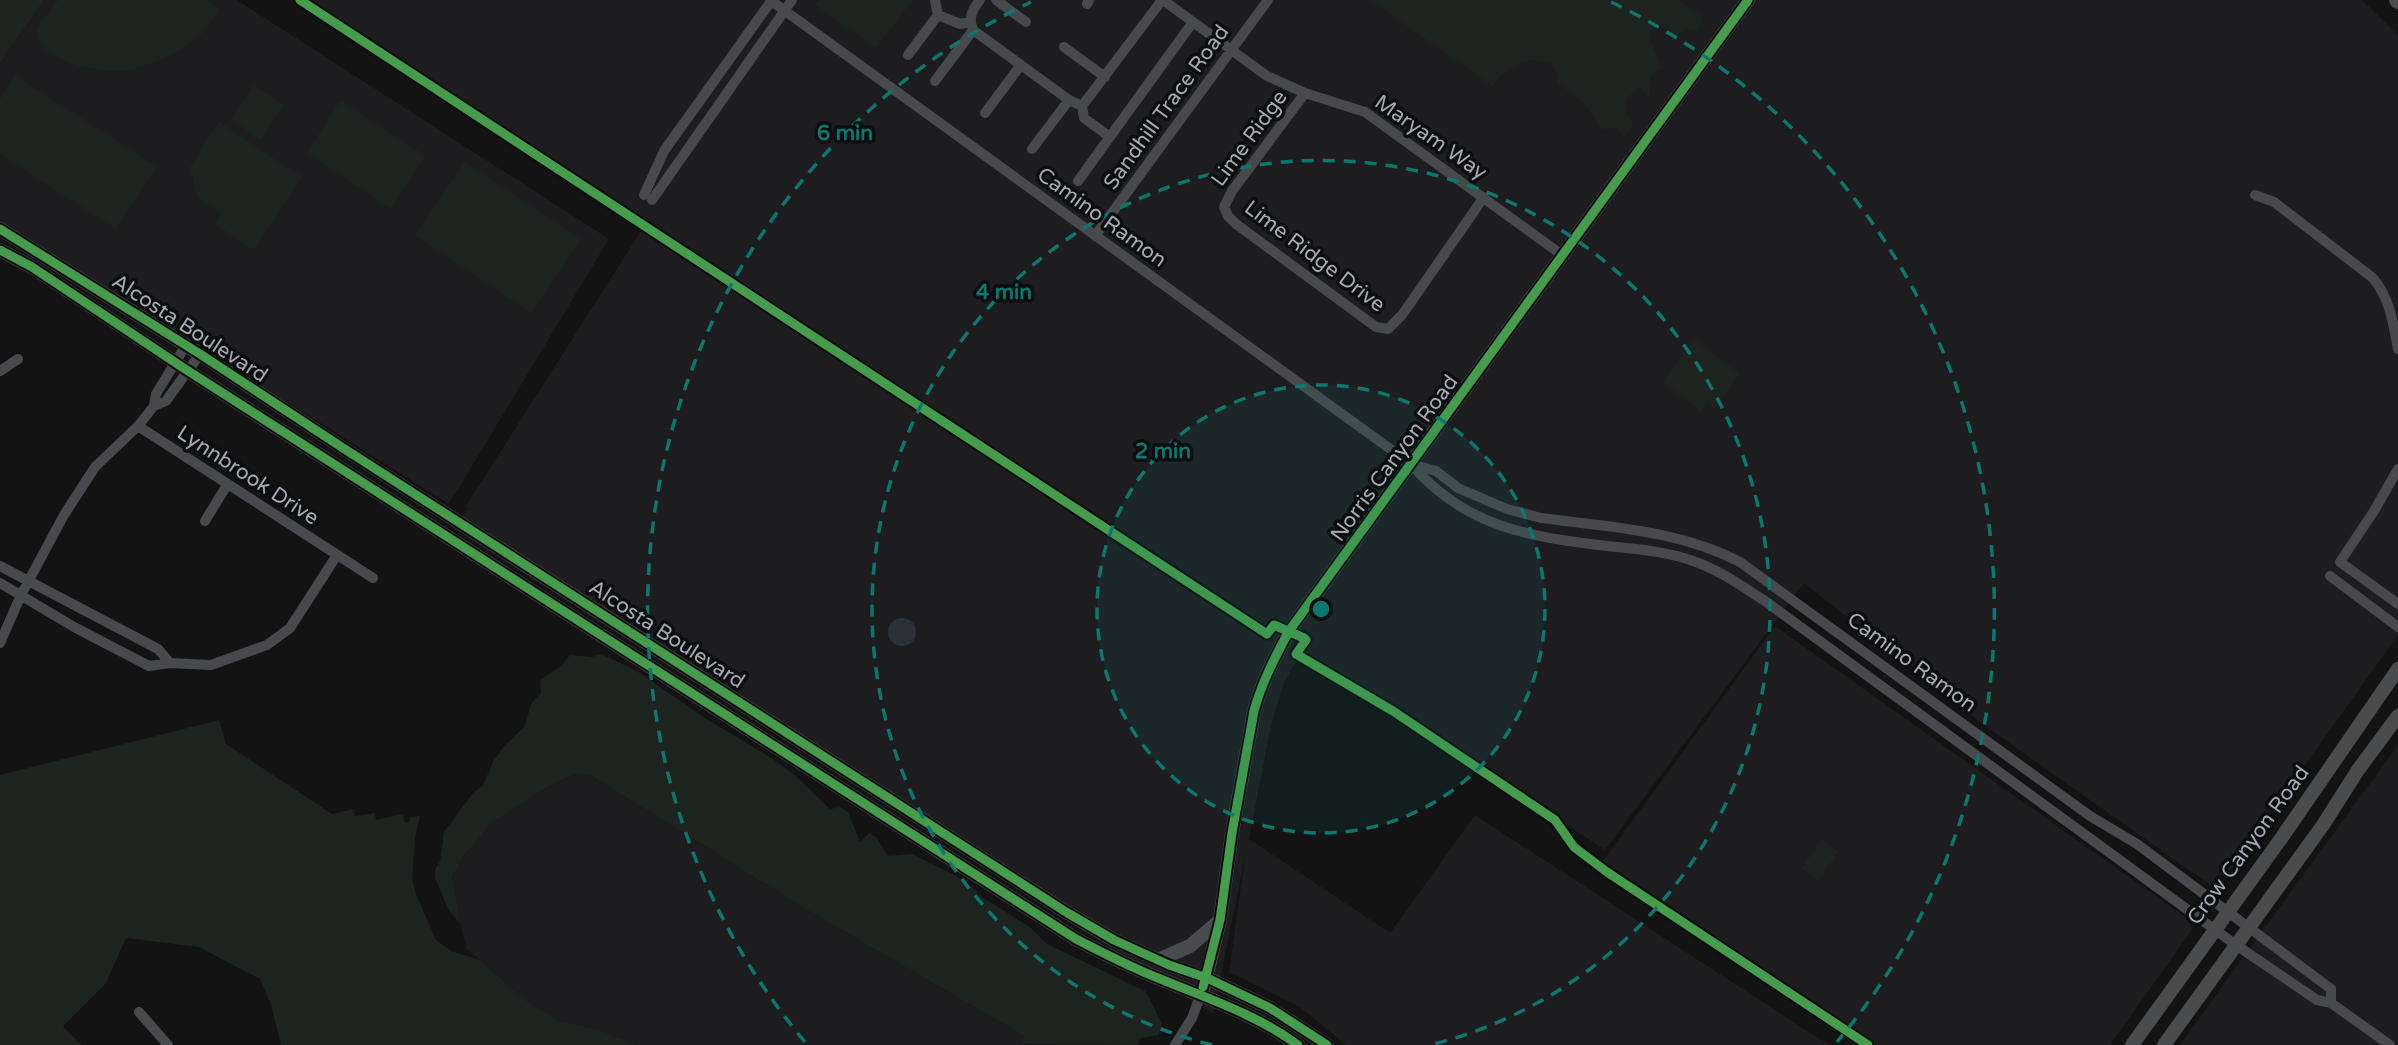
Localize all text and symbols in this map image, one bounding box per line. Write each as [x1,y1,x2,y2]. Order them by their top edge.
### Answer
street label: Sandhill Trace Road [1098,20,1235,194]
street label: Lime Ridge [1206,85,1293,191]
street label: Maryam Way [1370,90,1492,185]
text: 6 min [817,121,873,146]
street label: Camino Ramon [1032,162,1171,273]
street label: Lime Ridge Drive [1239,195,1390,318]
street label: Alcosta Boulevard [107,269,272,388]
text: 4 min [976,280,1032,305]
street label: Norris Canyon Road [1325,370,1463,547]
street label: Lynnbrook Drive [172,420,323,531]
text: 2 min [1135,439,1191,464]
street label: Alcosta Boulevard [584,575,749,694]
centre of rings [1309,597,1333,621]
street label: Camino Ramon [1842,607,1981,718]
street label: Crow Canyon Road [2182,761,2315,930]

